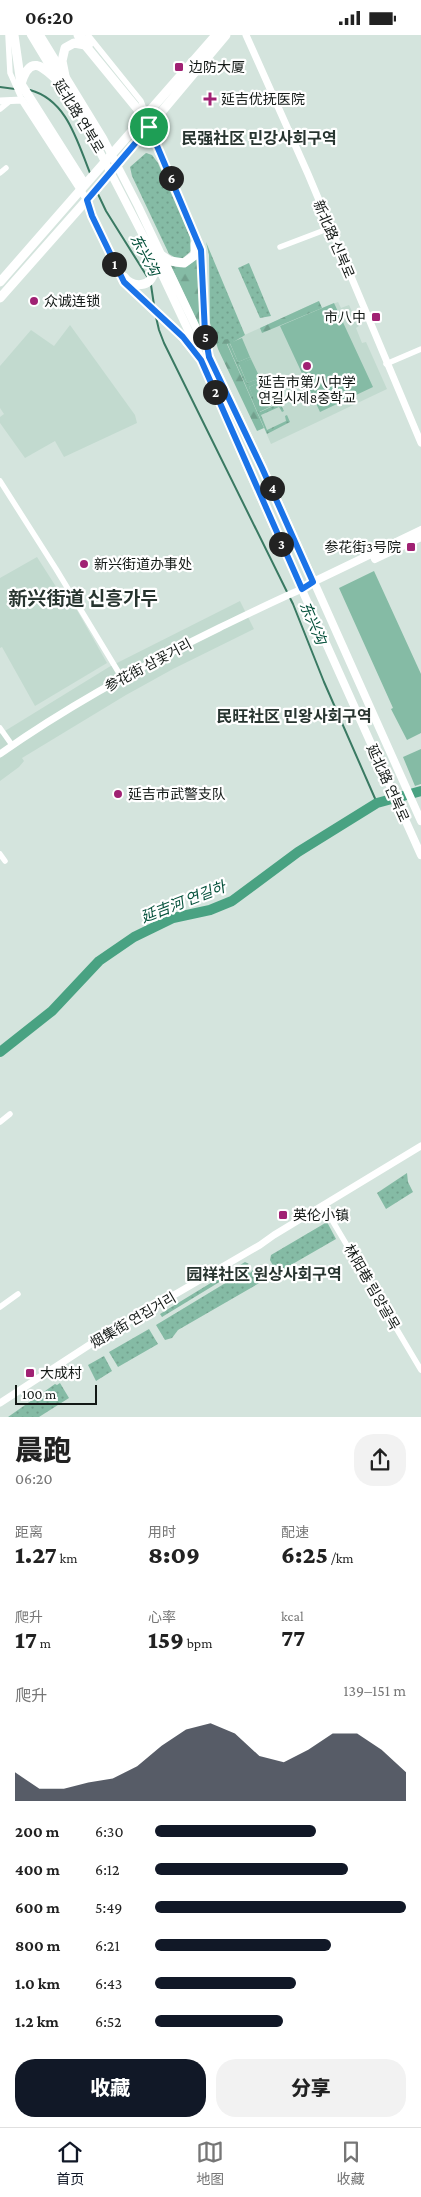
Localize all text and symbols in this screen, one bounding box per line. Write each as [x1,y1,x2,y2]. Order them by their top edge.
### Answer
text: 06:20 [25,7,73,28]
place label: 边防大厦 [189,59,245,75]
marker: 边防大厦 [173,61,185,73]
street label: 延北路 연북로 [51,76,107,156]
place label: 延吉优抚医院 [221,91,305,107]
marker: 延吉优抚医院 [203,92,217,106]
pin [128,106,170,148]
icon: arrive [135,113,163,141]
district label: 民强社区 민강사회구역 [181,129,337,147]
pin: 6 [158,165,184,191]
text: 6 [168,170,175,186]
street label: 新北路 신북로 [310,198,358,281]
water label: 东兴沟 [127,231,164,280]
pin: 1 [102,251,126,277]
text: 1 [112,256,117,272]
place label: 众诚连锁 [44,293,100,309]
marker: 众诚连锁 [28,295,40,307]
place label: 市八中 [324,309,366,325]
marker: 市八中 [370,311,382,323]
pin: 5 [192,325,218,349]
text: 5 [202,329,209,345]
marker: 延吉市第八中学 연길시제8중학교 [301,360,313,372]
place label: 延吉市第八中学 연길시제8중학교 [258,374,356,406]
pin: 2 [202,379,228,405]
text: 2 [212,384,219,400]
pin: 4 [260,475,284,501]
text: 4 [269,480,276,496]
pin: 3 [268,531,294,557]
text: 3 [278,536,285,552]
place label: 参花街3号院 [324,539,401,555]
marker: 参花街3号院 [405,541,417,553]
place label: 新兴街道办事处 [94,556,192,572]
marker: 新兴街道办事处 [78,558,90,570]
district label: 新兴街道 신흥가두 [8,588,158,609]
water label: 东兴沟 [297,599,330,649]
street label: 参花街 삼꽃거리 [102,635,194,695]
district label: 民旺社区 민왕사회구역 [216,707,372,725]
street label: 延北路 연북로 [364,742,412,824]
place label: 延吉市武警支队 [128,786,226,802]
marker: 延吉市武警支队 [112,788,124,800]
water label: 延吉河 연길하 [138,878,230,925]
place label: 英伦小镇 [293,1207,349,1223]
marker: 英伦小镇 [277,1209,289,1221]
street label: 林阳巷 림양골목 [341,1241,403,1333]
district label: 园祥社区 원상사회구역 [186,1265,342,1283]
street label: 烟集街 연집거리 [87,1289,179,1351]
place label: 大成村 [40,1365,82,1381]
marker: 大成村 [24,1367,36,1379]
scale bar [15,1382,98,1405]
text: 100 m [22,1386,56,1402]
button: share [354,1434,406,1486]
text: 晨跑 [15,1435,71,1466]
text: 06:20 [15,1470,53,1487]
text: 距离 [15,1524,43,1540]
text: 用时 [148,1524,176,1540]
text: 配速 [281,1524,309,1540]
text: 1.27 [15,1541,57,1568]
text: 8:09 [148,1541,200,1568]
text: 6:25 [281,1541,328,1568]
text: km [57,1550,78,1566]
text: /km [328,1550,354,1566]
text: kcal [281,1608,304,1624]
text: 爬升 [15,1609,43,1625]
text: 心率 [148,1609,176,1625]
text: 77 [281,1624,305,1651]
text: 17 [15,1626,37,1653]
text: 159 [148,1626,184,1653]
text: m [37,1635,51,1651]
text: bpm [184,1635,212,1651]
text: 139–151 m [343,1682,406,1699]
text: 爬升 [15,1687,47,1704]
text: 200 m [15,1823,59,1840]
text: 6:30 [95,1823,123,1840]
text: 400 m [15,1861,60,1878]
text: 6:12 [95,1861,120,1878]
text: 600 m [15,1899,60,1916]
text: 5:49 [95,1899,122,1916]
text: 800 m [15,1937,60,1954]
text: 6:21 [95,1937,120,1954]
text: 1.0 km [15,1975,60,1992]
text: 6:43 [95,1975,122,1992]
text: 1.2 km [15,2013,59,2030]
text: 6:52 [95,2013,122,2030]
button: 收藏 [15,2059,206,2117]
button: 分享 [216,2059,406,2117]
tab: 首页 [56,2138,84,2188]
tab: 地图 [196,2138,224,2188]
tab: 收藏 [337,2138,365,2188]

